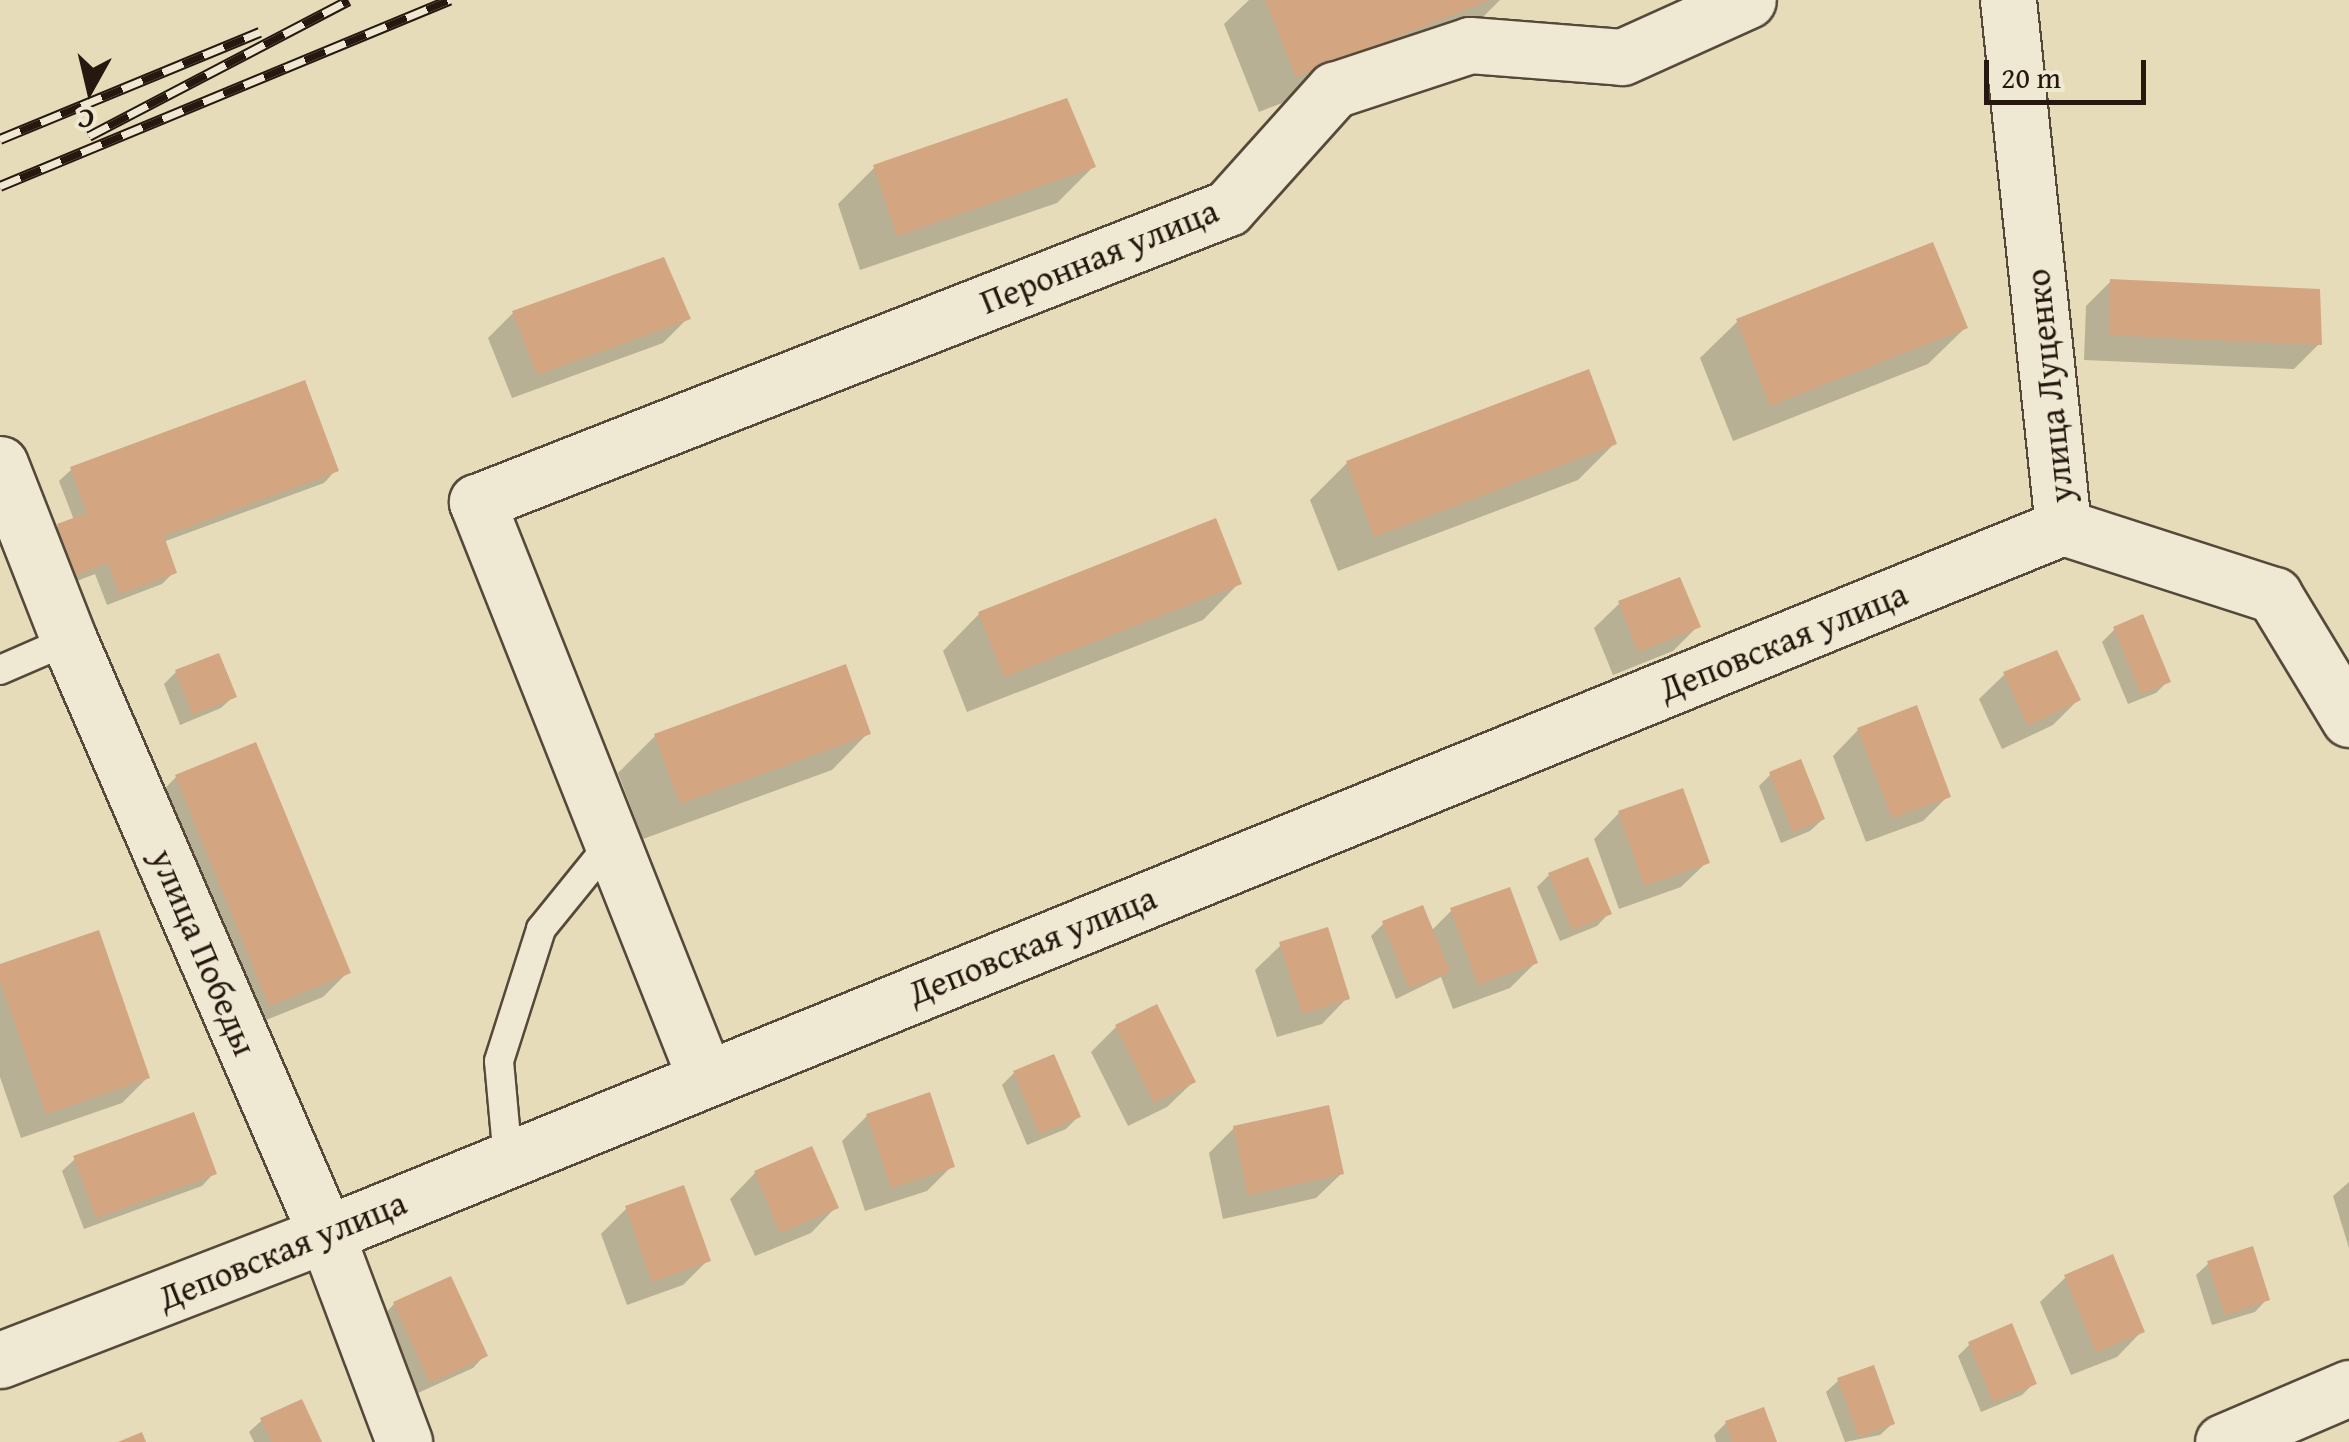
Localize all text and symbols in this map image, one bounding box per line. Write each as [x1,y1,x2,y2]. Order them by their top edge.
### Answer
north arrow [40,40,140,140]
scale bar [1989,40,2152,102]
text: 20 m [2001,55,2061,99]
text: С [75,99,96,142]
street label: Перонная улица [974,189,1224,323]
street label: улица Луценко [2016,267,2082,505]
street label: Деповская улица [1653,572,1913,710]
street label: улица Победы [142,842,266,1062]
street label: Деповская улица [902,876,1162,1014]
street label: Деповская улица [152,1181,412,1319]

